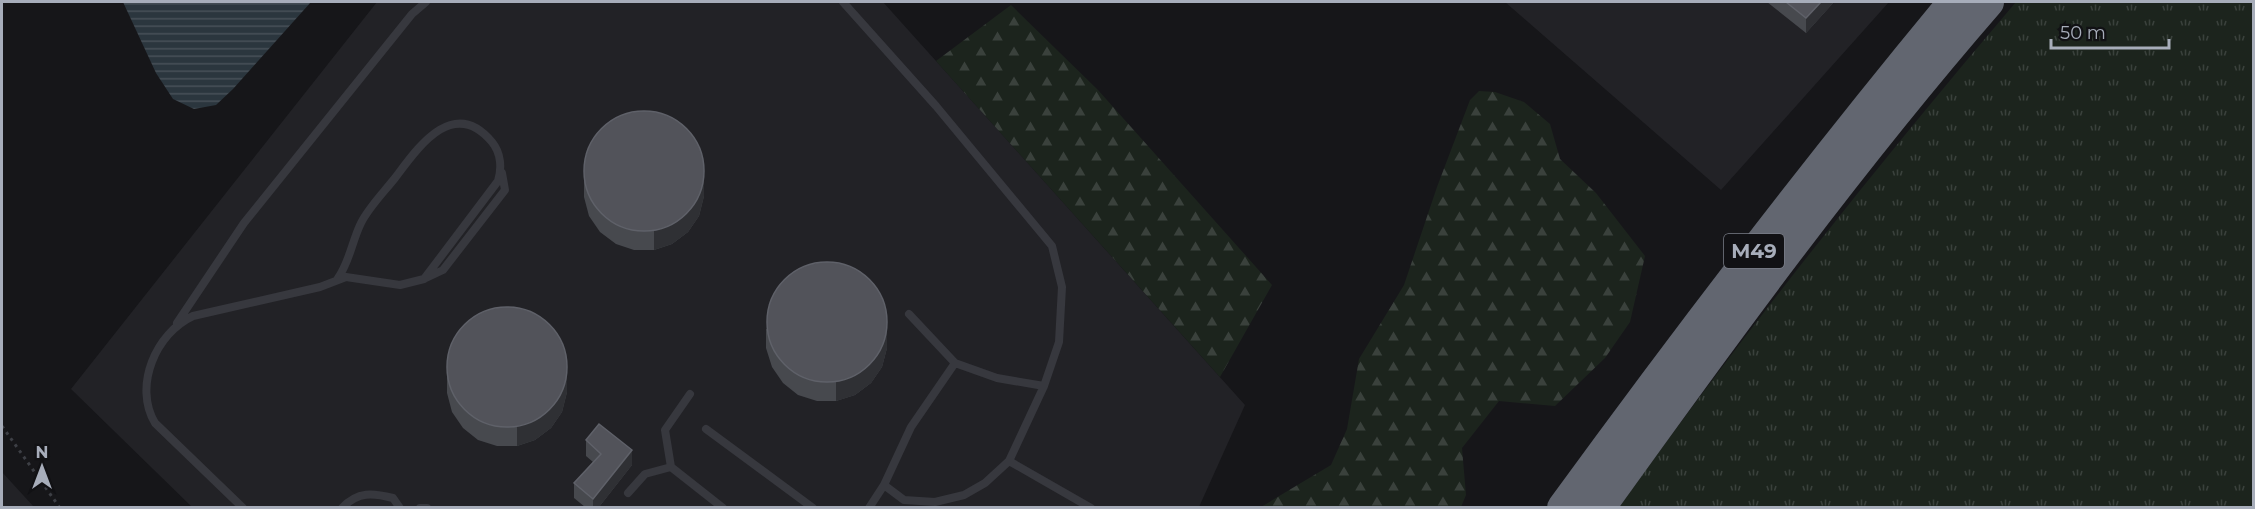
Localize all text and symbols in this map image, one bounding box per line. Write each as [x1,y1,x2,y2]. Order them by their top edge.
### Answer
scale bar [2051,12,2170,50]
text: 50 m [2060,22,2106,44]
road number: M49 [1724,234,1784,268]
north arrow [12,437,72,497]
text: N [36,443,48,462]

